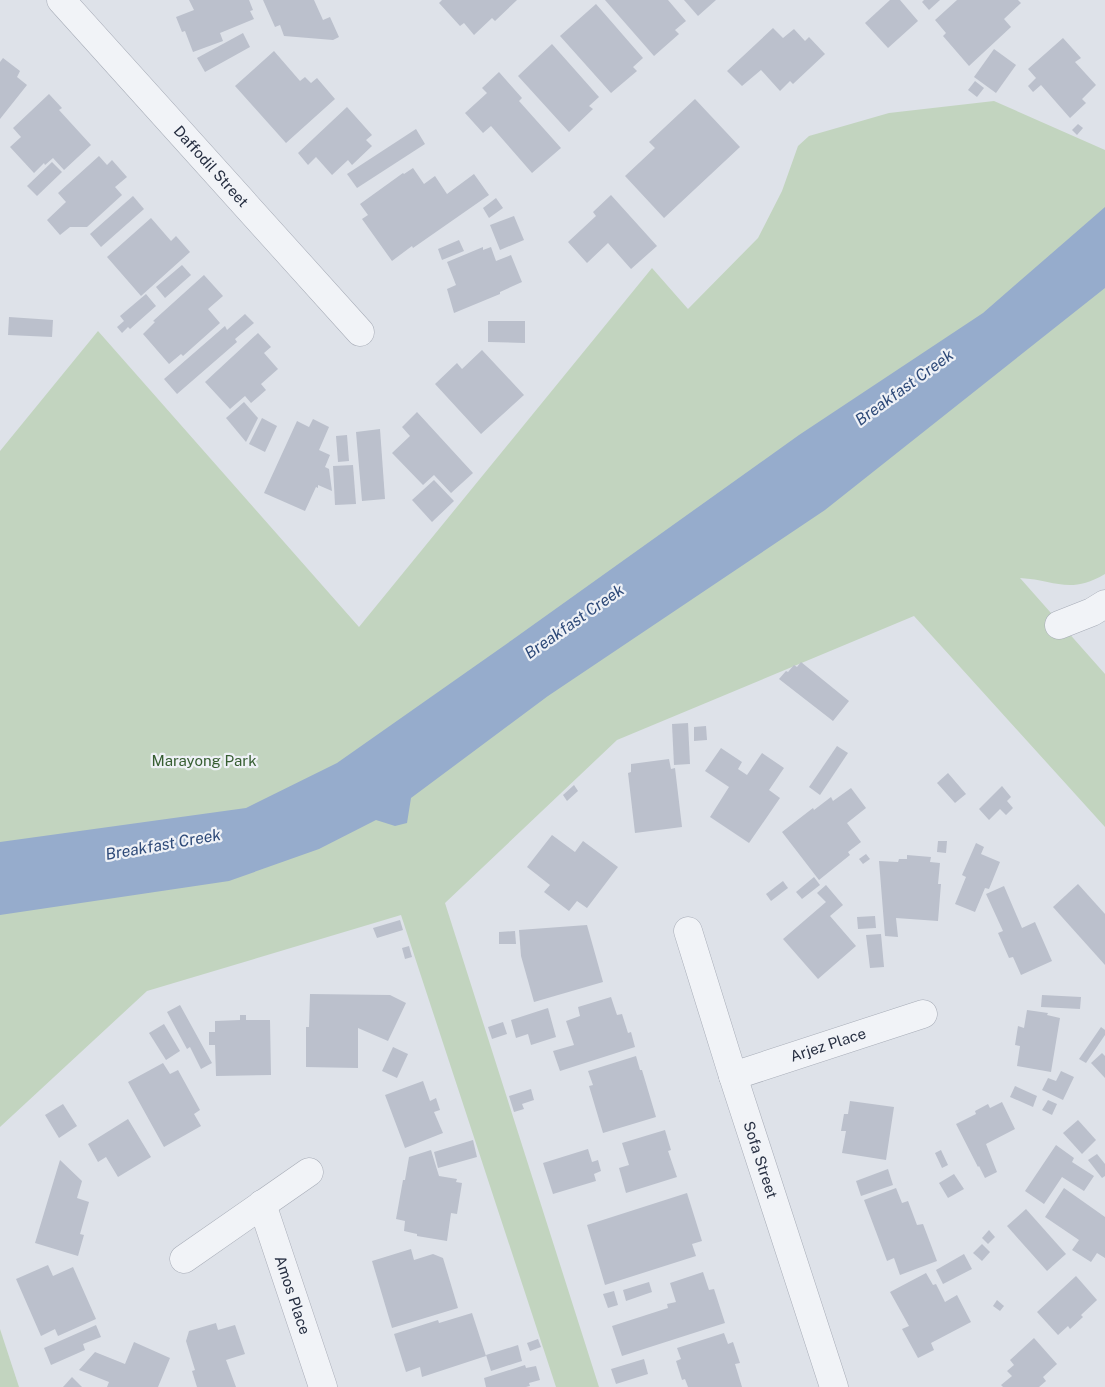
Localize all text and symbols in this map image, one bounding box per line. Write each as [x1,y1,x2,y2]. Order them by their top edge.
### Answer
street label: Daffodil Street [170,122,252,210]
water label: Breakfast Creek [851,345,957,429]
water label: Breakfast Creek [521,580,628,663]
park label: Marayong Park [151,752,257,769]
water label: Breakfast Creek [104,825,223,864]
street label: Arjez Place [788,1024,868,1065]
street label: Sofa Street [740,1119,781,1201]
street label: Amos Place [272,1253,314,1337]

